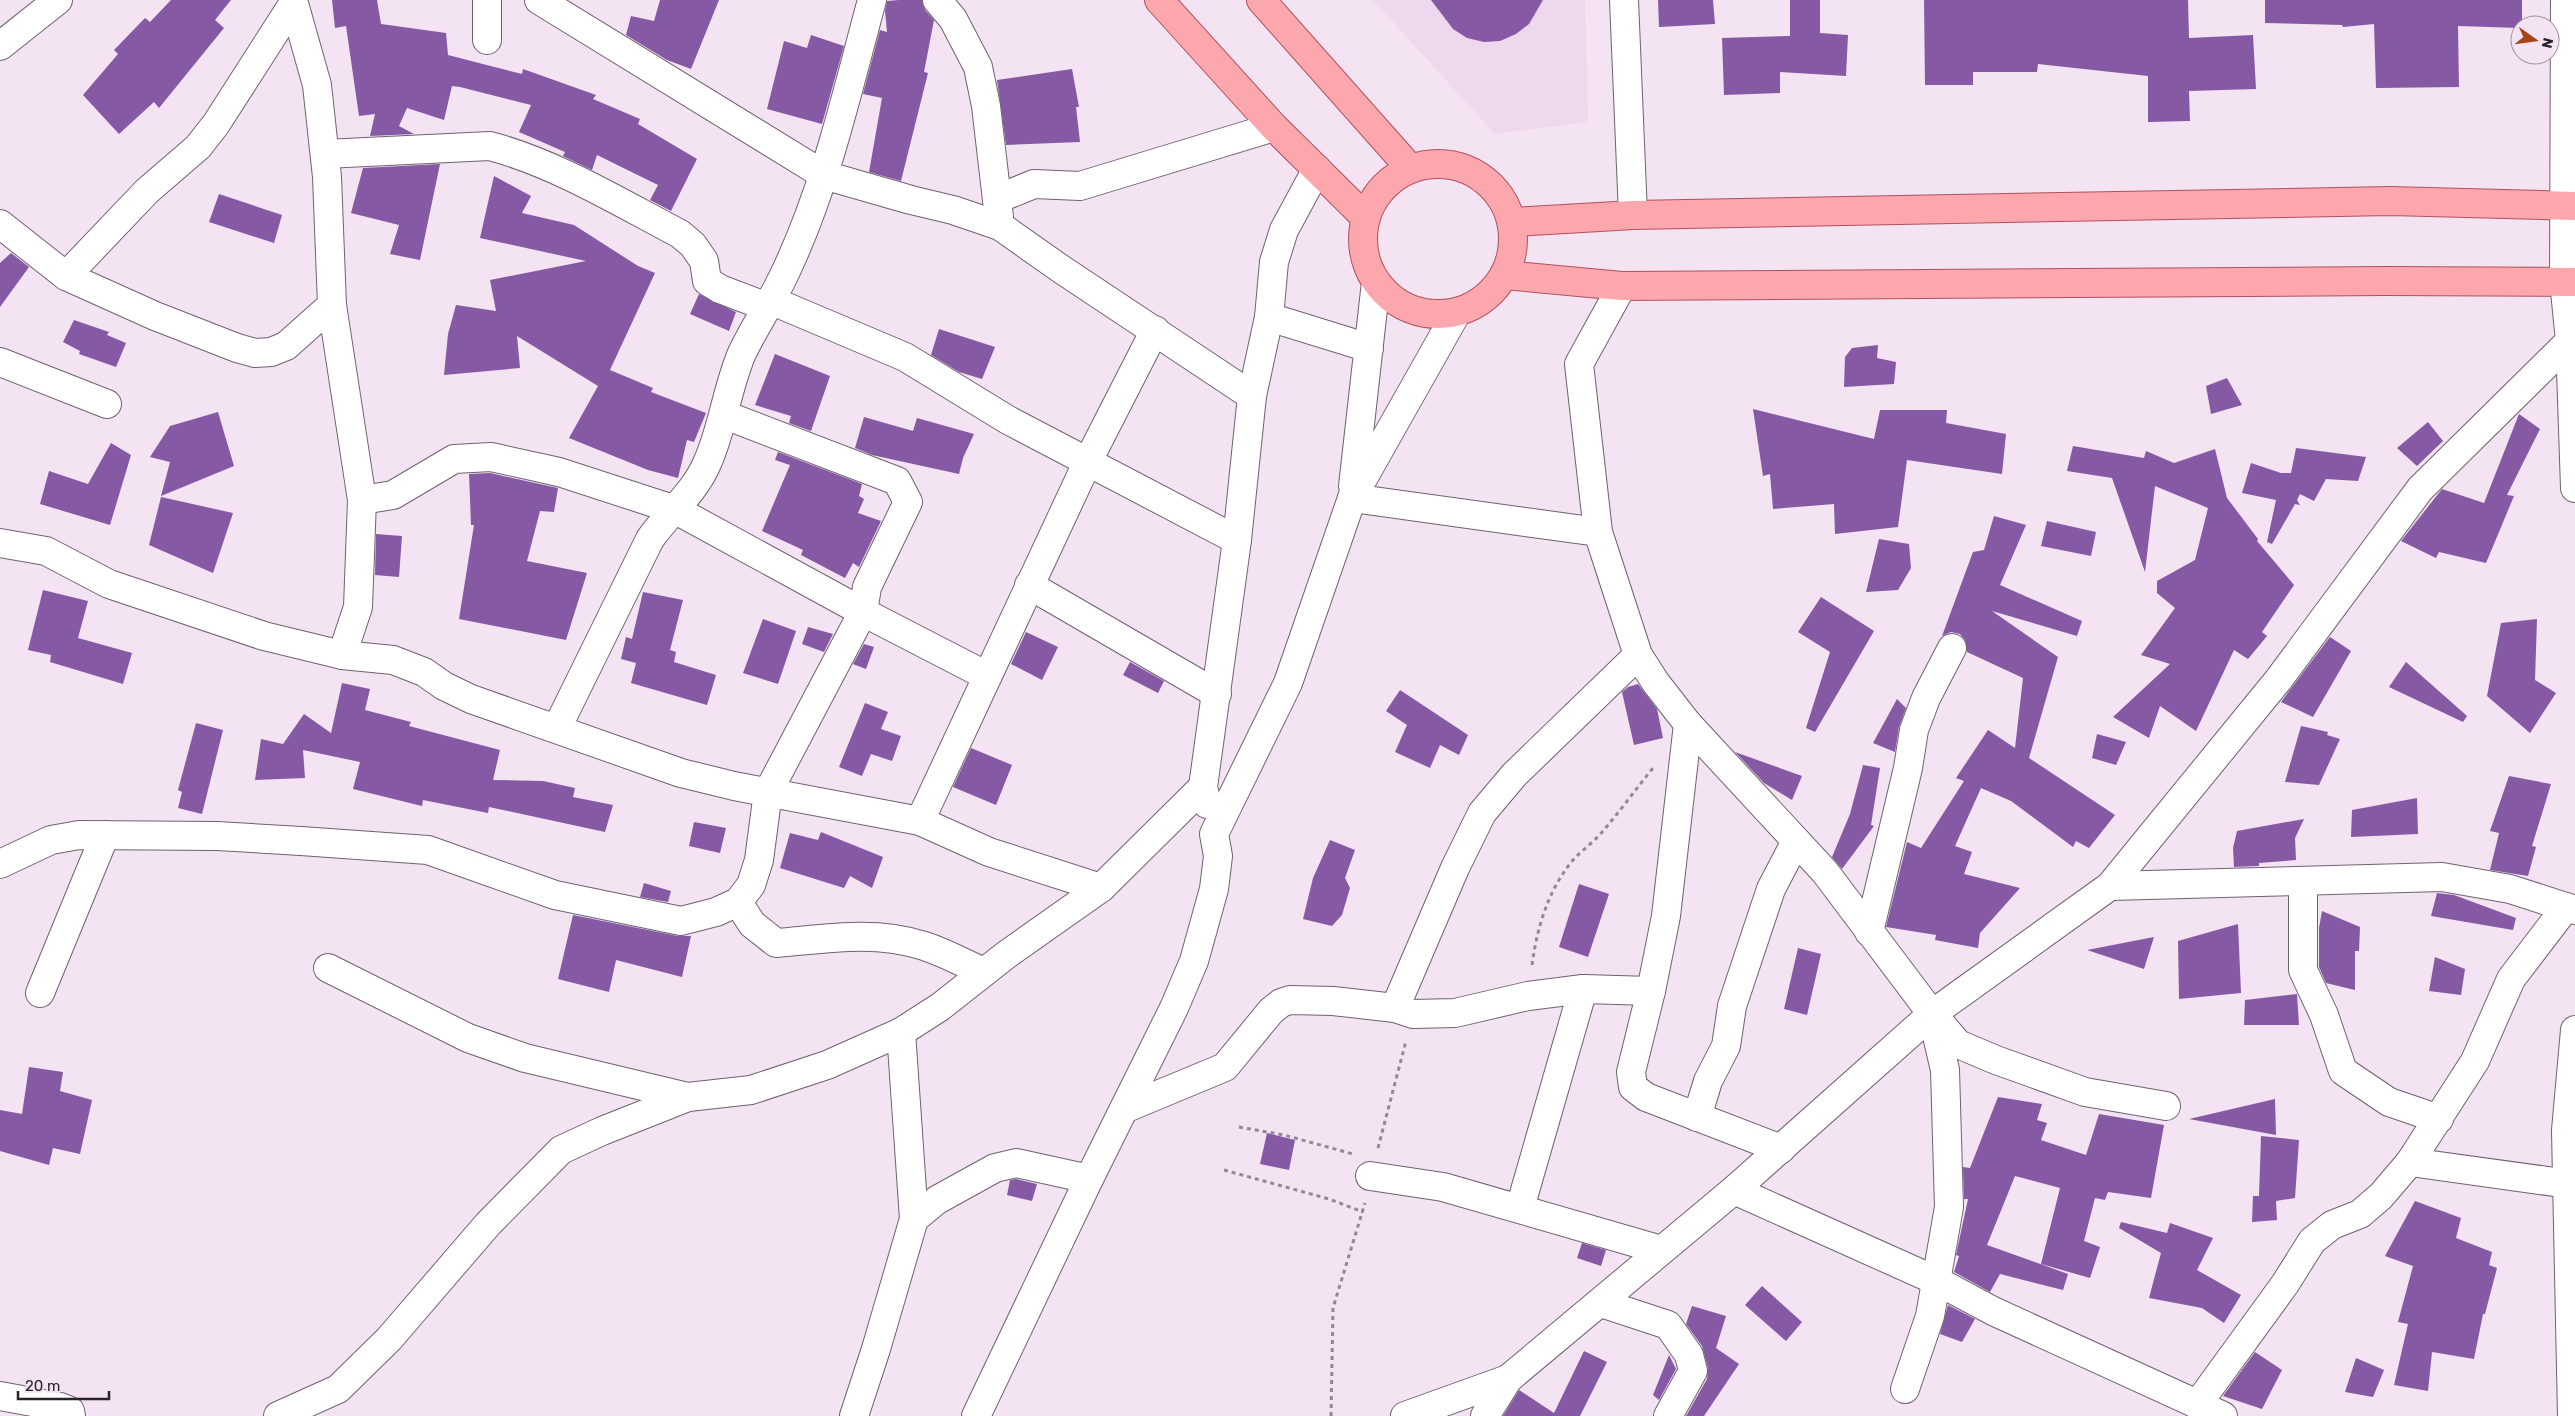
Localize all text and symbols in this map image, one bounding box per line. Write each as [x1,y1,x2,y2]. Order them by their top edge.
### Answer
north arrow [2510,15,2560,65]
text: N [2538,36,2557,50]
scale bar [18,1368,109,1400]
text: 20 m [25,1377,60,1395]

